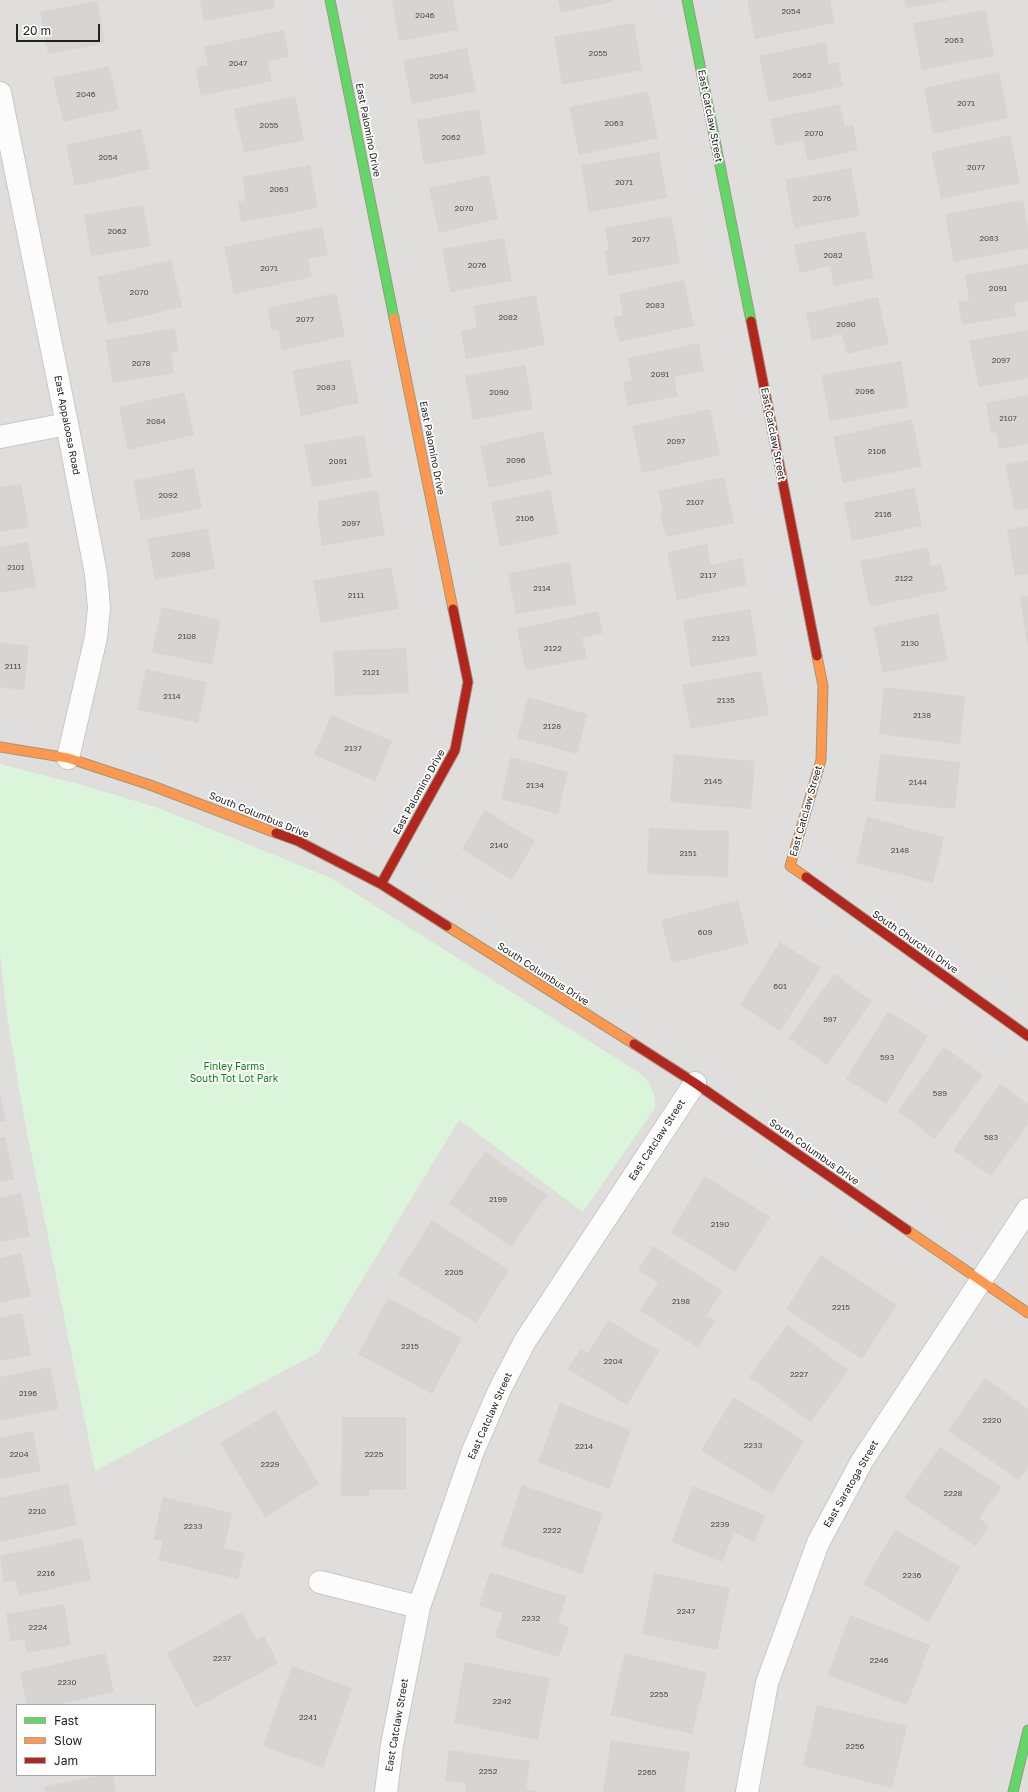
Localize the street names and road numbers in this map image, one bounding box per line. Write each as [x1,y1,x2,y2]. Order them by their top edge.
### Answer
street label: East Catclaw Street [695,69,725,163]
street label: East Palomino Drive [353,82,383,178]
street label: East Appaloosa Road [51,374,83,476]
street label: East Catclaw Street [758,387,788,481]
street label: East Palomino Drive [417,400,447,496]
street label: East Palomino Drive [391,747,447,837]
street label: East Catclaw Street [787,764,825,858]
street label: South Columbus Drive [207,789,311,841]
street label: South Churchill Drive [870,908,960,976]
street label: South Columbus Drive [495,940,591,1008]
street label: East Catclaw Street [626,1097,688,1183]
street label: South Columbus Drive [767,1116,861,1188]
street label: East Catclaw Street [465,1371,515,1461]
street label: East Saratoga Street [821,1438,881,1530]
street label: East Catclaw Street [383,1678,411,1772]

